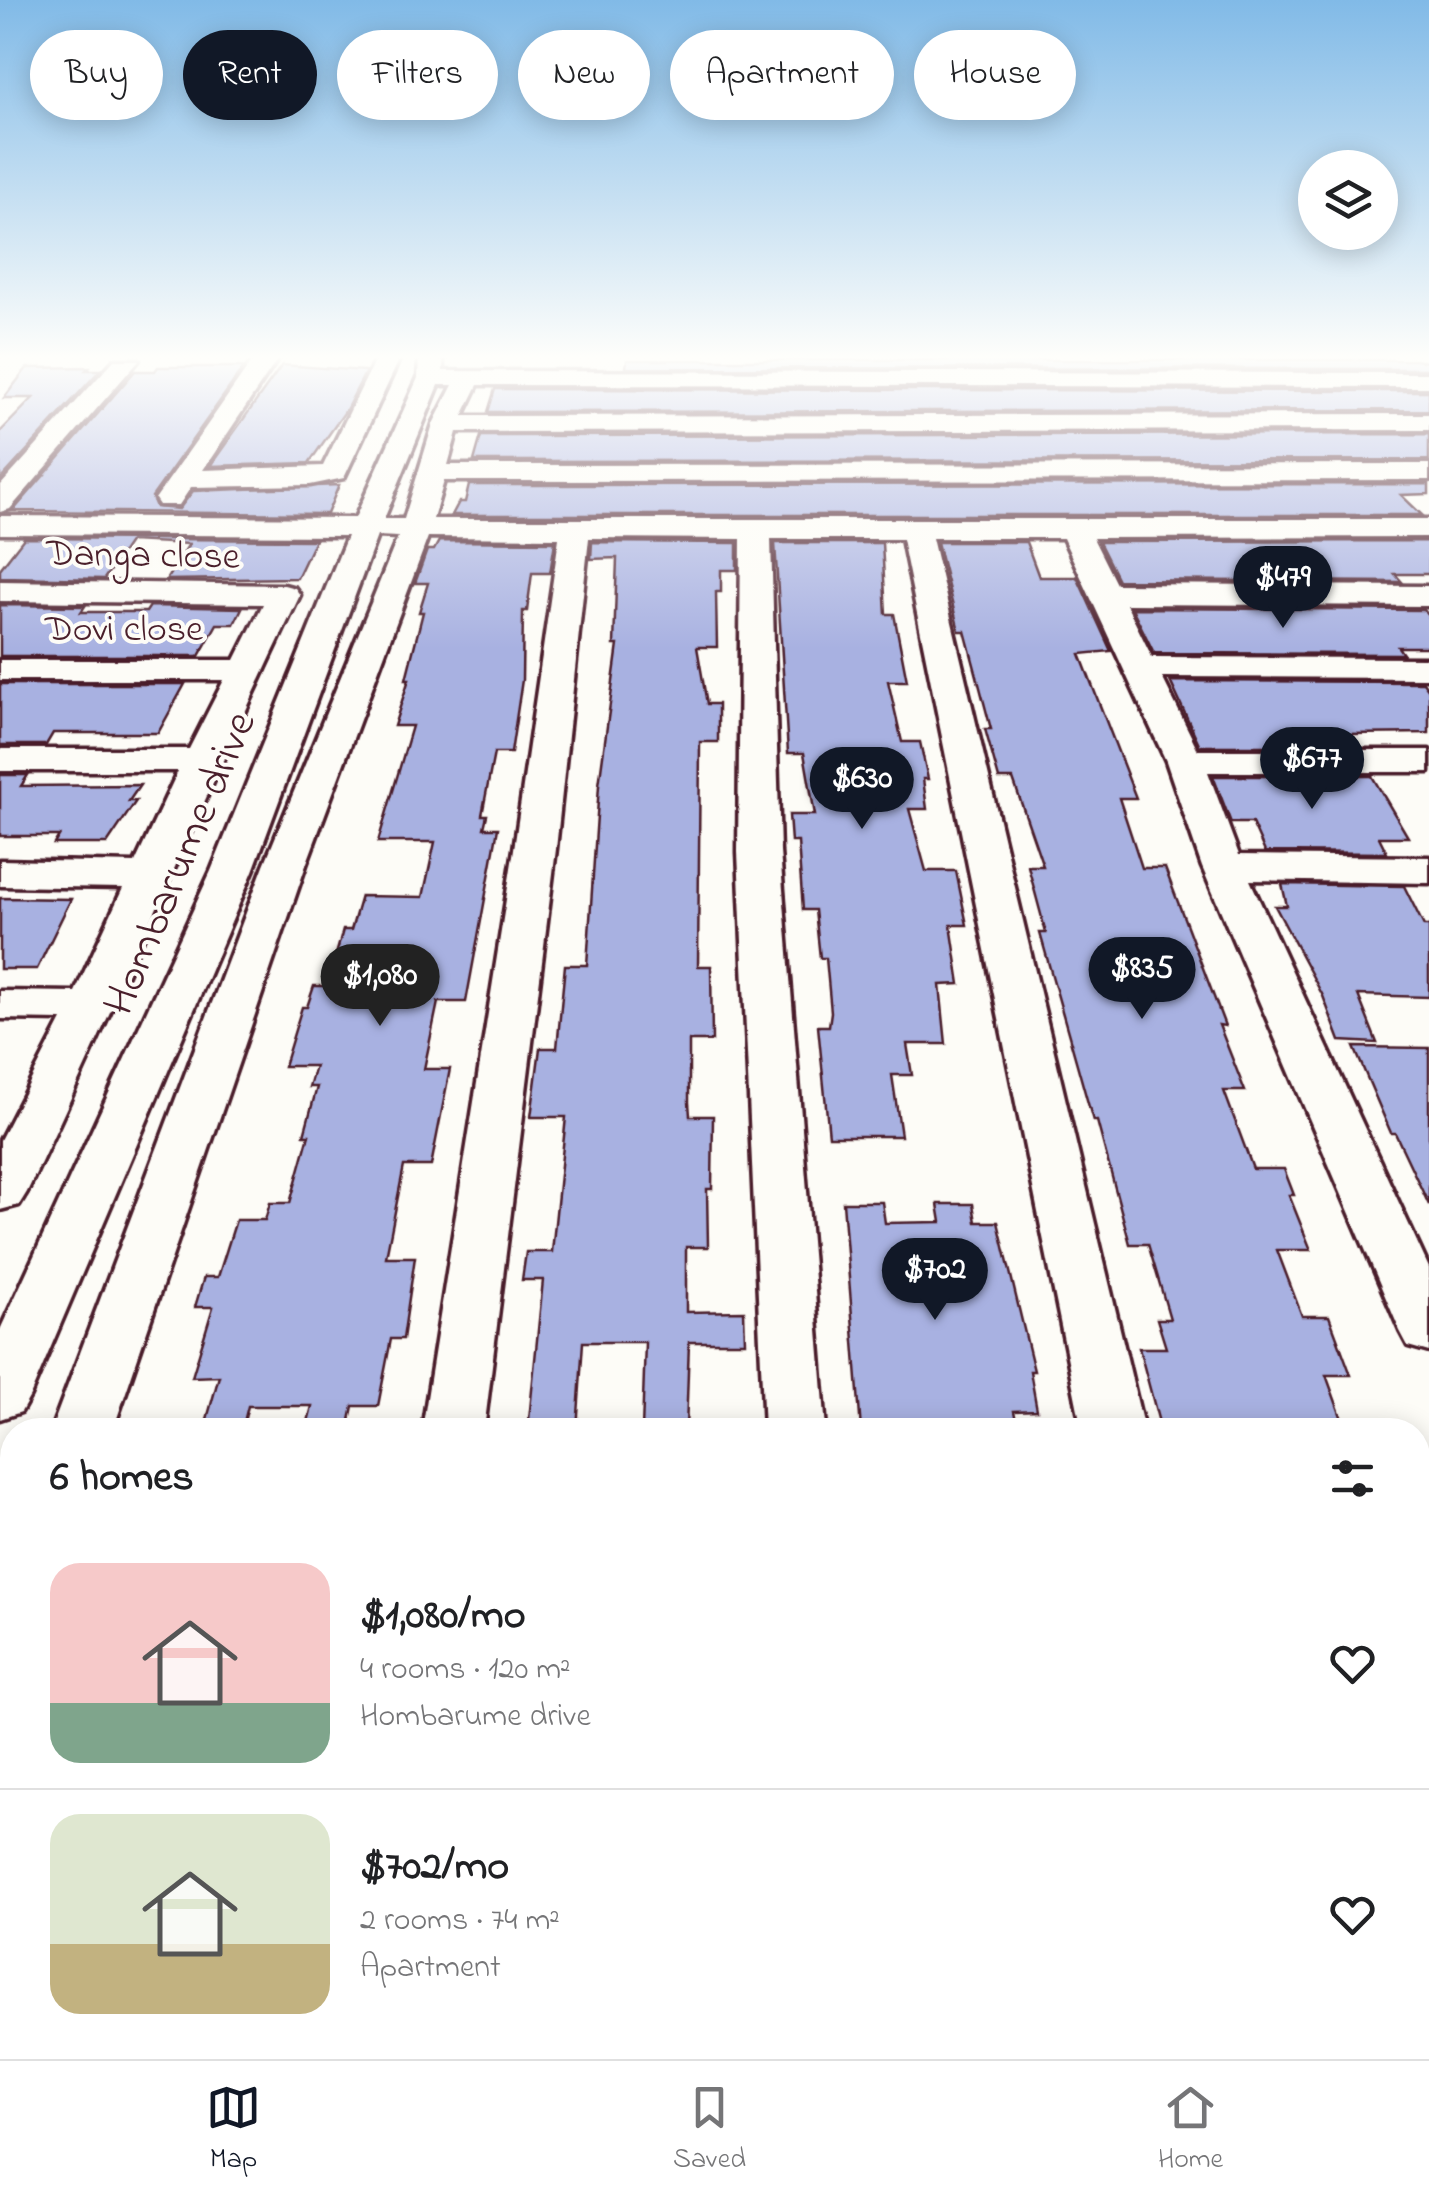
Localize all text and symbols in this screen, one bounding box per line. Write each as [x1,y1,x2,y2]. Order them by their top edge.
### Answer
chip: Buy [30,30,163,120]
chip: Rent [183,30,317,120]
chip: Filters [337,30,498,120]
chip: New [518,30,650,120]
chip: Apartment [670,30,894,120]
chip: House [914,30,1076,120]
map controls [1298,150,1398,250]
button: layers [1298,150,1398,250]
street label: Danga close [45,527,241,587]
pin: $479 [1224,546,1342,631]
text: $479 [1255,555,1311,602]
street label: Dovi close [44,603,204,659]
street label: Hombarume drive [88,701,276,1026]
pin: $677 [1253,727,1371,812]
text: $677 [1282,736,1342,783]
pin: $630 [803,747,921,832]
text: $630 [832,756,892,803]
pin: $835 [1083,937,1201,1022]
pin: $1,080 [299,944,461,1029]
text: $835 [1111,946,1173,993]
text: $1,080 [343,953,417,1000]
pin: $702 [876,1238,994,1323]
text: $702 [904,1247,966,1294]
text: 6 homes [50,1448,194,1509]
icon: filters [1325,1451,1380,1506]
text: $1,080/mo [360,1586,525,1647]
icon: home [130,1603,250,1723]
icon: heart [1325,1636,1380,1691]
text: 4 rooms · 120 m² [360,1647,571,1694]
text: Hombarume drive [360,1694,591,1741]
text: $702/mo [360,1837,509,1898]
icon: home [130,1854,250,1974]
icon: heart [1325,1887,1380,1942]
text: 2 rooms · 74 m² [360,1898,560,1945]
text: Apartment [360,1945,501,1992]
tab: Map [206,2080,261,2181]
tab: Saved [673,2080,746,2181]
tab: Home [1158,2080,1223,2181]

